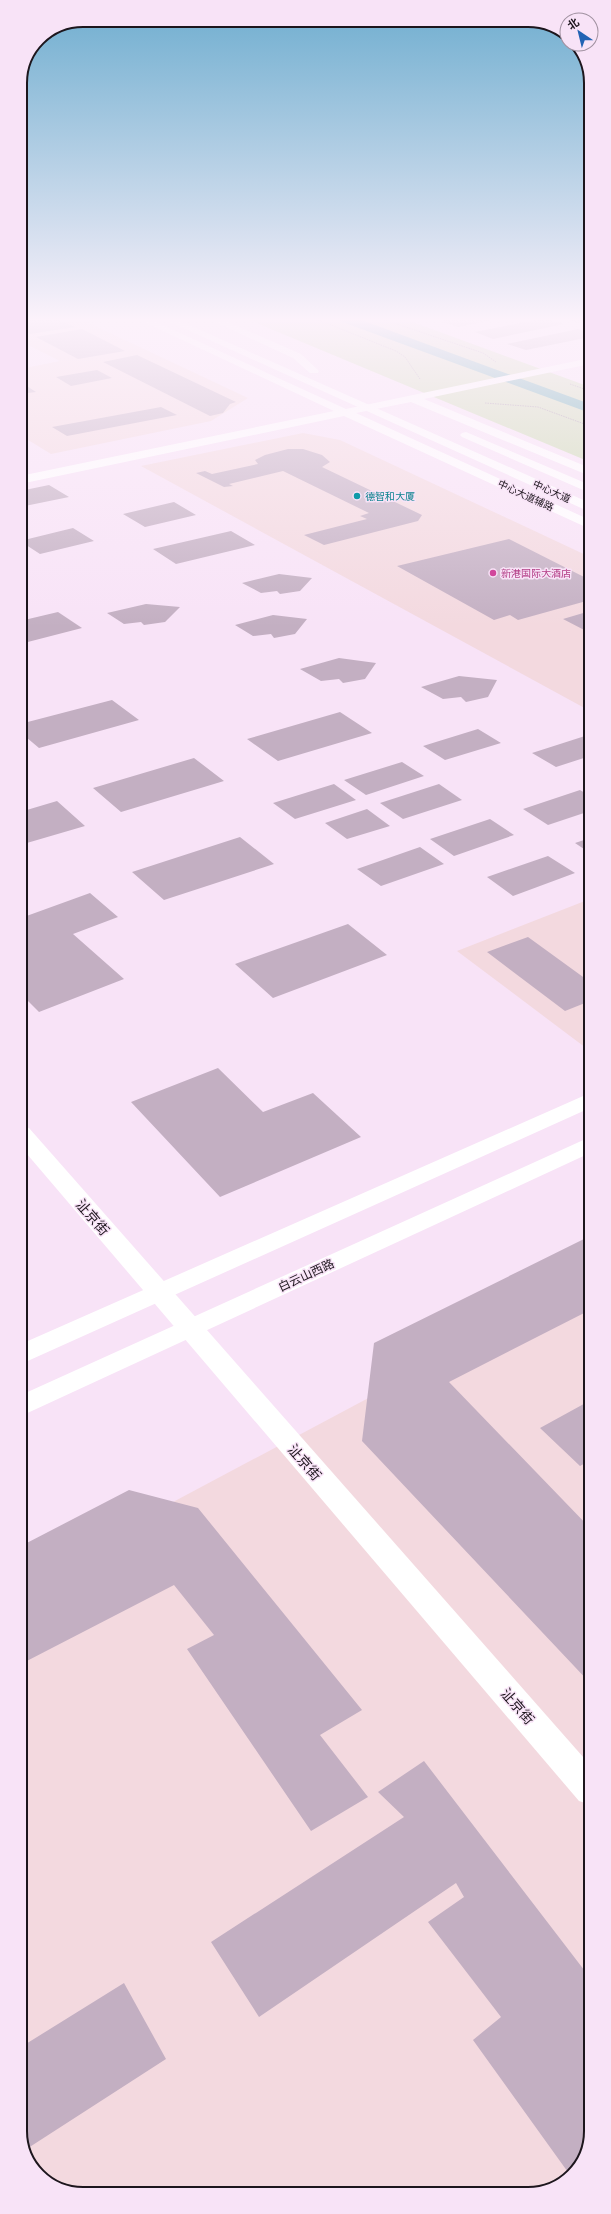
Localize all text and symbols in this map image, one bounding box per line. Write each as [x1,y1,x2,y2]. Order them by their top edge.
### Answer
north arrow [559,12,599,52]
text: 北 [564,14,582,33]
street label: 中心大道辅路 [496,476,556,514]
street label: 中心大道 [531,476,573,506]
place label: 德智和大厦 [365,489,415,503]
marker: 德智和大厦 [352,491,362,501]
place label: 新港国际大酒店 [501,566,571,580]
marker: 新港国际大酒店 [488,568,498,578]
street label: 沚京街 [72,1195,114,1239]
street label: 白云山西路 [275,1255,337,1295]
street label: 沚京街 [284,1440,326,1484]
street label: 沚京街 [497,1684,539,1728]

